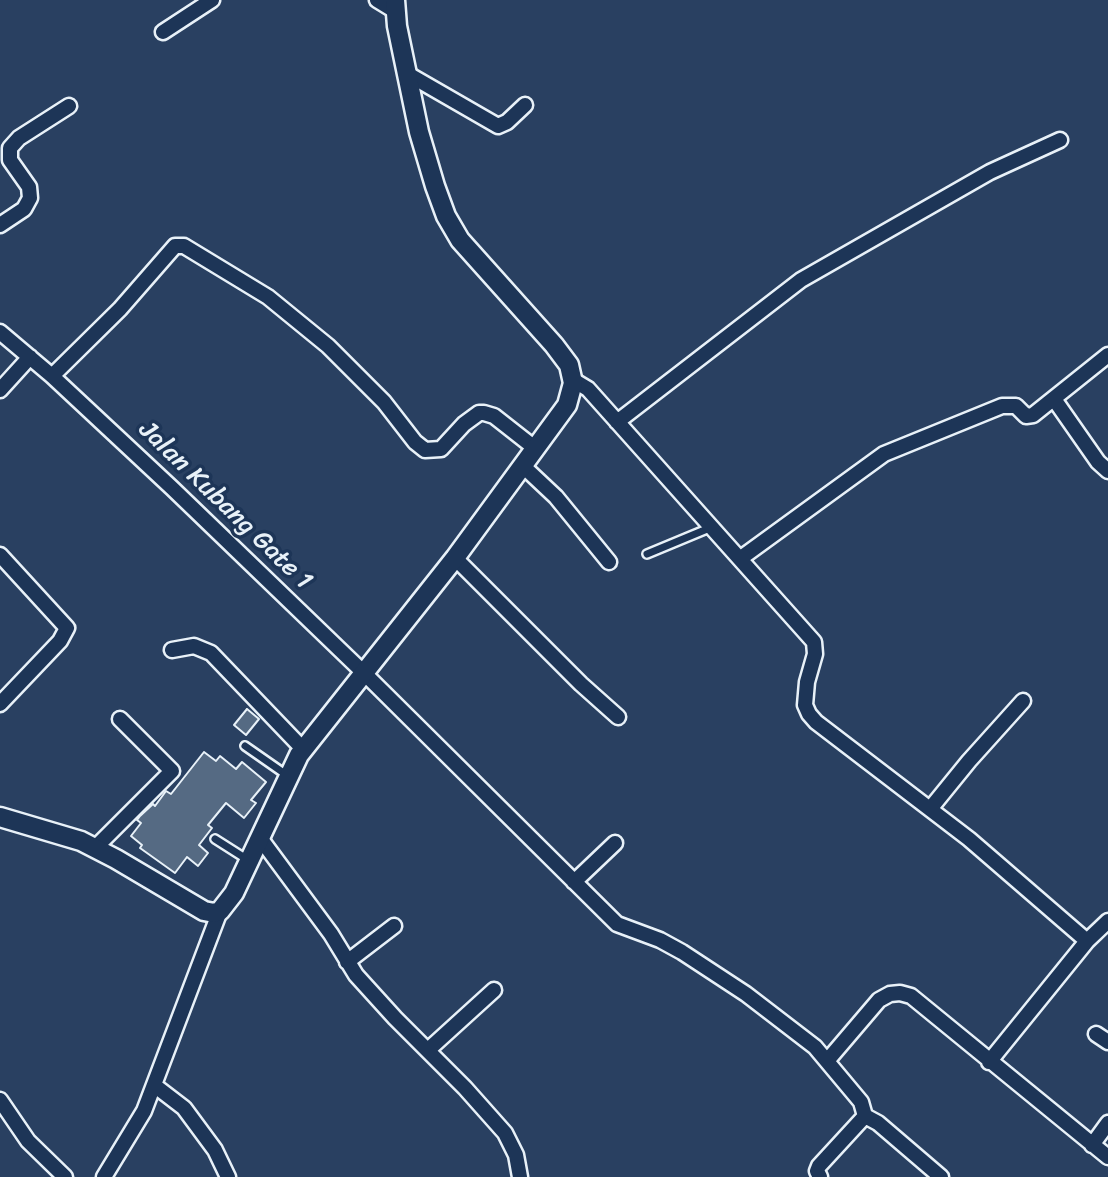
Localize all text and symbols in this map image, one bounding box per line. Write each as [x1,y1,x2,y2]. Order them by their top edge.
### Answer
street label: Jalan Kubang Gate 1 [132,415,318,597]

